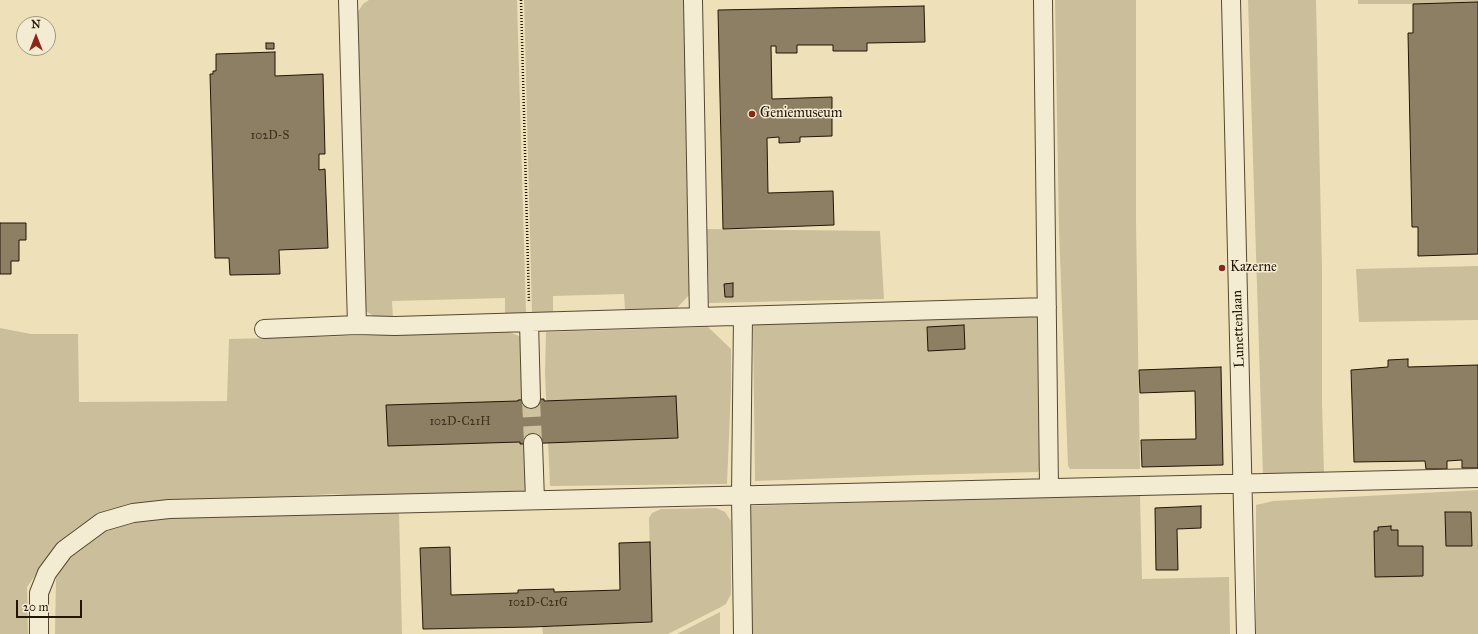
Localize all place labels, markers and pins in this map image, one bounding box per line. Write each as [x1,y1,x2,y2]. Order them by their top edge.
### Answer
place label: Geniemuseum [760,106,843,122]
marker: Geniemuseum [747,109,757,119]
place label: Kazerne [1230,260,1277,276]
marker: Kazerne [1217,263,1227,273]

